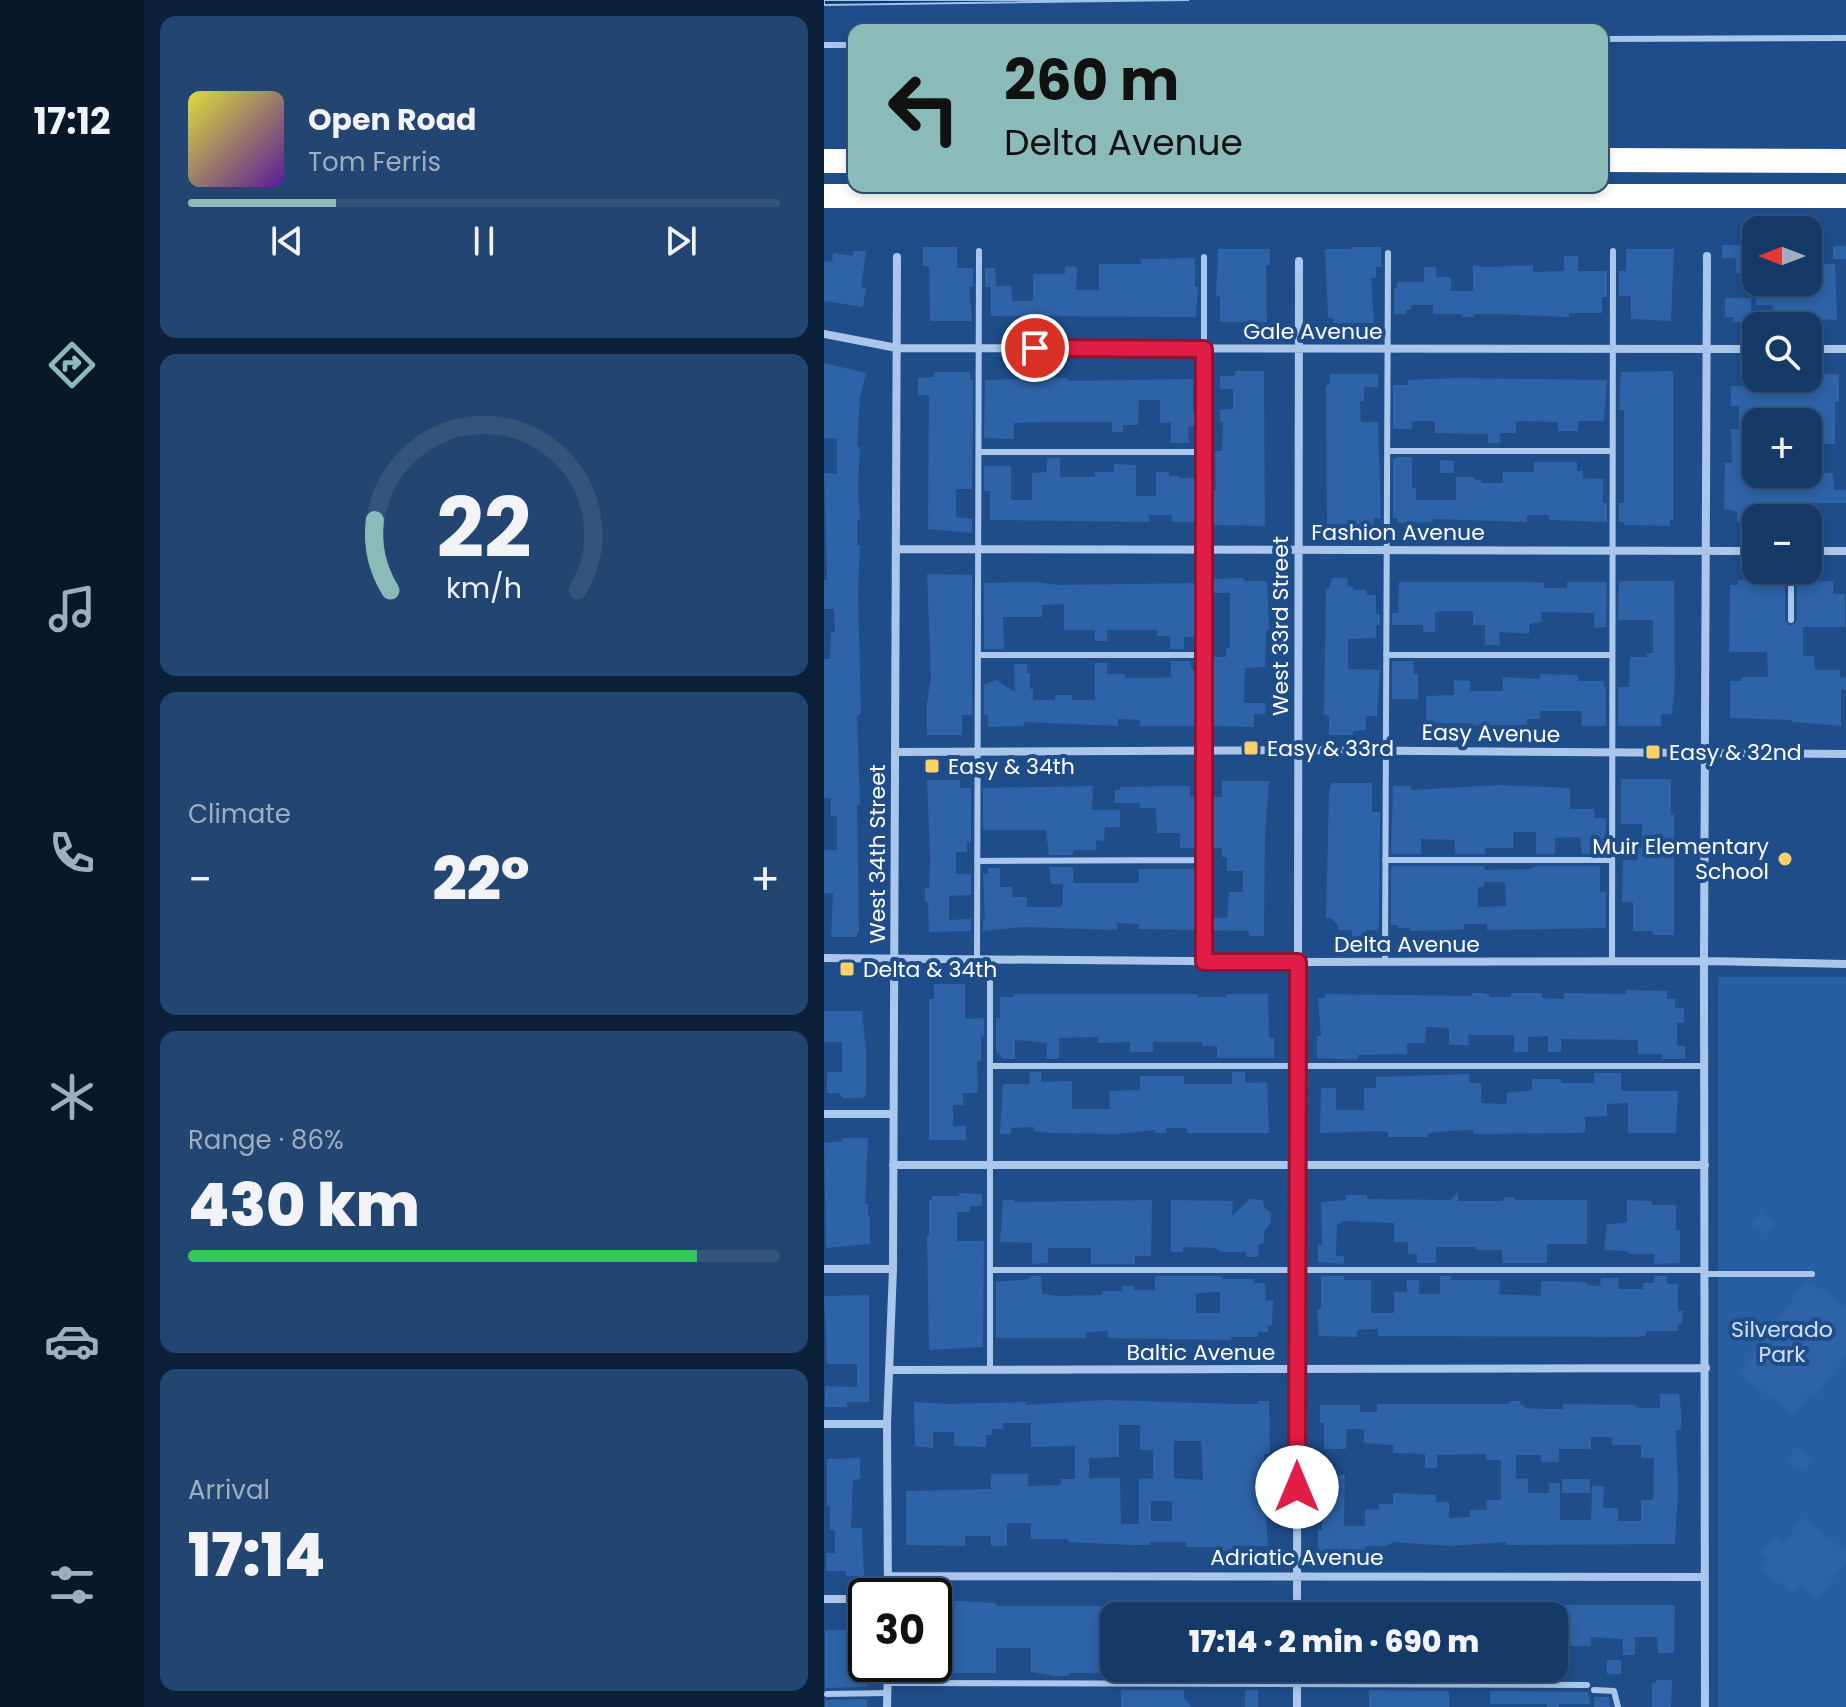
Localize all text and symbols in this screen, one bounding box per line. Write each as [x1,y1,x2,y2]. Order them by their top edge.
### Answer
text: 260 m [1004,41,1179,120]
icon: left [872,56,976,160]
text: 17:12 [33,96,111,147]
text: Open Road [308,98,476,141]
text: Delta Avenue [1004,117,1243,168]
text: Tom Ferris [308,144,441,180]
north arrow [1742,216,1822,296]
map controls [1742,216,1822,584]
icon: previous [265,219,309,263]
icon: pause [462,219,506,263]
icon: next [659,219,703,263]
button: search [1742,312,1822,392]
pin [1001,314,1069,382]
street label: Gale Avenue [1243,316,1383,347]
icon: arrive [1013,326,1057,370]
icon: directions [44,337,100,393]
button: + [1742,408,1822,488]
text: 22 [436,470,532,586]
button: − [1742,504,1822,584]
street label: Fashion Avenue [1311,517,1485,548]
street label: West 33rd Street [1265,536,1296,716]
text: km/h [446,568,522,608]
icon: music [44,581,100,637]
street label: Easy Avenue [1421,717,1561,750]
place label: Easy & 33rd [1267,733,1394,764]
place label: Easy & 32nd [1669,737,1802,768]
marker: Easy & 33rd [1242,739,1260,757]
marker: Easy & 32nd [1644,743,1662,761]
place label: Easy & 34th [948,751,1075,782]
marker: Easy & 34th [923,757,941,775]
street label: West 34th Street [862,764,893,944]
text: Climate [188,796,291,832]
icon: phone [44,825,100,881]
place label: Muir Elementary School [1592,831,1770,887]
text: 22° [433,837,530,921]
text: − [188,849,212,910]
text: + [750,849,780,910]
marker: Muir Elementary School [1776,850,1794,868]
street label: Delta Avenue [1334,929,1480,960]
place label: Delta & 34th [863,954,997,985]
marker: Delta & 34th [838,960,856,978]
icon: climate [44,1069,100,1125]
text: Range · 86% [188,1122,344,1158]
text: 430 km [188,1163,420,1247]
icon: car [44,1313,100,1369]
park label: Silverado Park [1731,1314,1833,1370]
street label: Baltic Avenue [1126,1337,1276,1368]
position arrow [1255,1445,1339,1529]
text: Arrival [188,1472,270,1508]
text: 17:14 [188,1513,325,1597]
street label: Adriatic Avenue [1210,1542,1384,1573]
icon: filters [44,1557,100,1613]
speed limit sign: 30 [848,1578,952,1682]
text: 17:14 · 2 min · 690 m [1189,1620,1479,1663]

